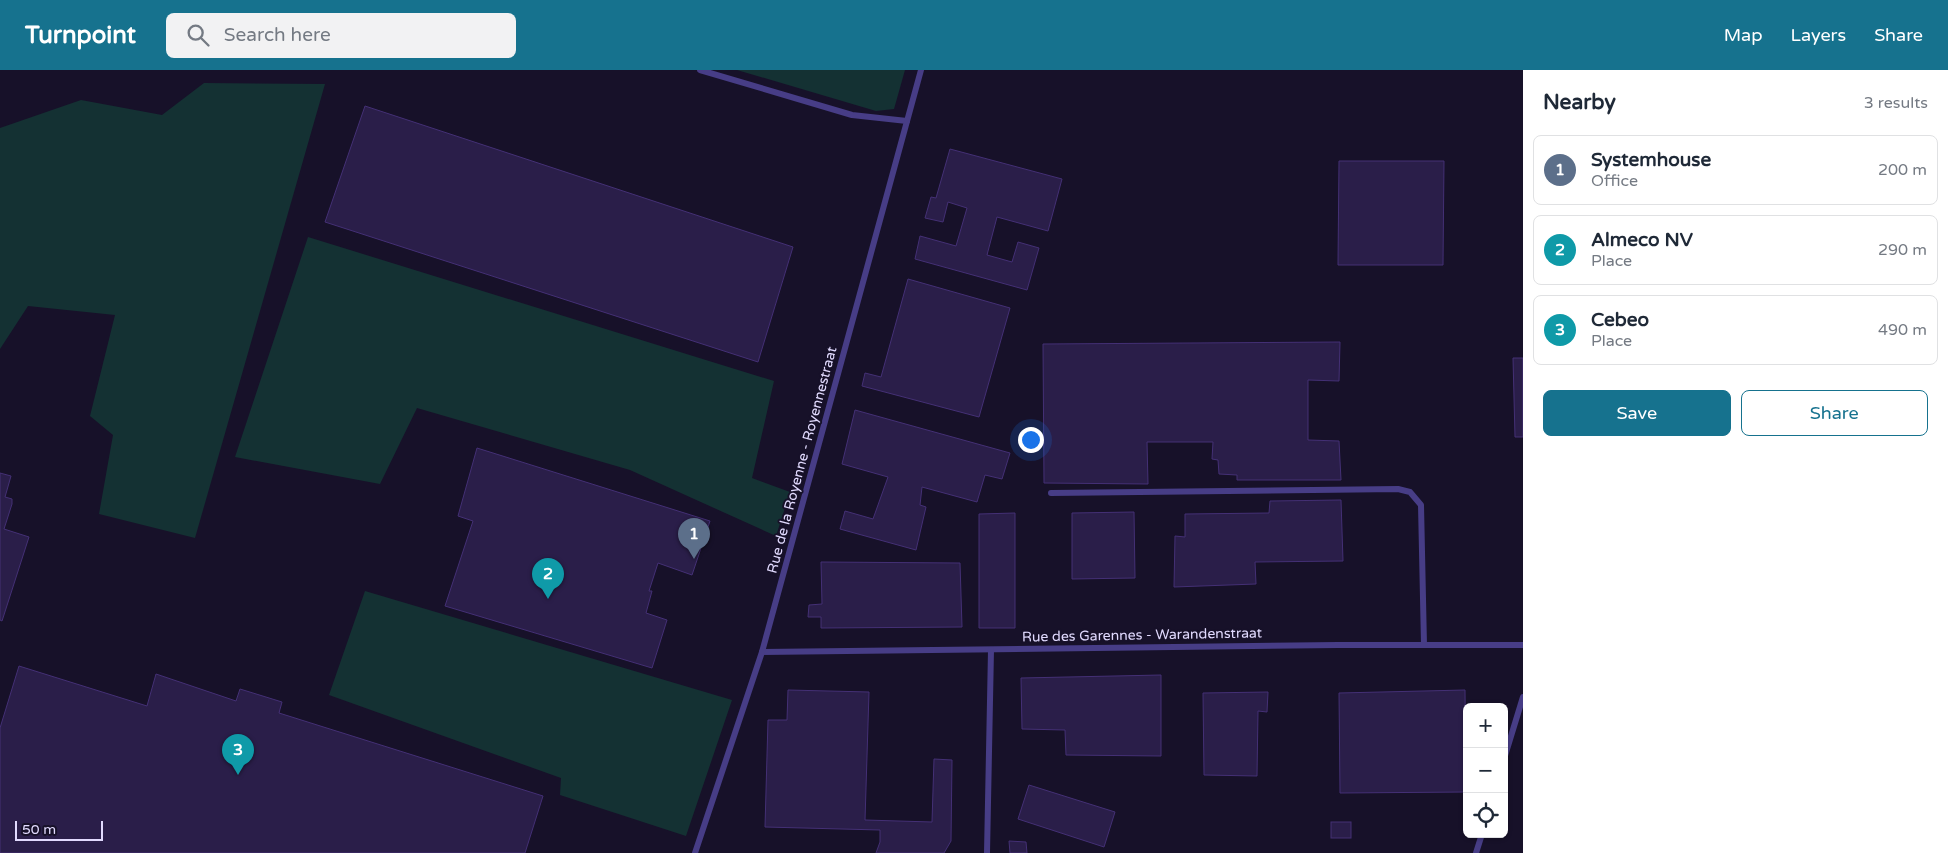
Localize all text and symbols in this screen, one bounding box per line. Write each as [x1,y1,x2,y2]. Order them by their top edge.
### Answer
search box [166,13,516,58]
text: Turnpoint [25,21,136,50]
icon: search [184,21,212,49]
text: Search here [224,24,331,46]
text: Map [1724,24,1763,46]
text: Layers [1791,24,1846,46]
text: Share [1874,24,1923,46]
text: Nearby [1543,90,1616,115]
text: 3 results [1864,93,1928,113]
text: Systemhouse [1591,149,1711,171]
text: 1 [1555,160,1565,180]
text: 200 m [1878,160,1927,180]
text: Office [1591,171,1638,191]
text: Almeco NV [1591,229,1693,251]
text: 2 [1555,240,1565,260]
text: 290 m [1878,240,1927,260]
text: Place [1591,251,1632,271]
text: Cebeo [1591,309,1649,331]
text: 3 [1555,320,1565,340]
text: 490 m [1878,320,1927,340]
text: Place [1591,331,1632,351]
street label: Rue de la Royenne - Royennestraat [763,344,841,575]
button: Save [1543,390,1731,436]
button: Share [1741,390,1928,436]
your location [1018,427,1044,453]
pin: 1 [678,518,710,559]
pin: 2 [532,558,564,599]
street label: Rue des Garennes - Warandenstraat [1022,624,1263,646]
map controls [1463,703,1508,838]
button: + [1463,703,1508,748]
pin: 3 [222,734,254,775]
button: − [1463,748,1508,793]
button: locate [1463,793,1508,838]
scale bar [15,818,102,841]
text: 50 m [22,821,56,838]

